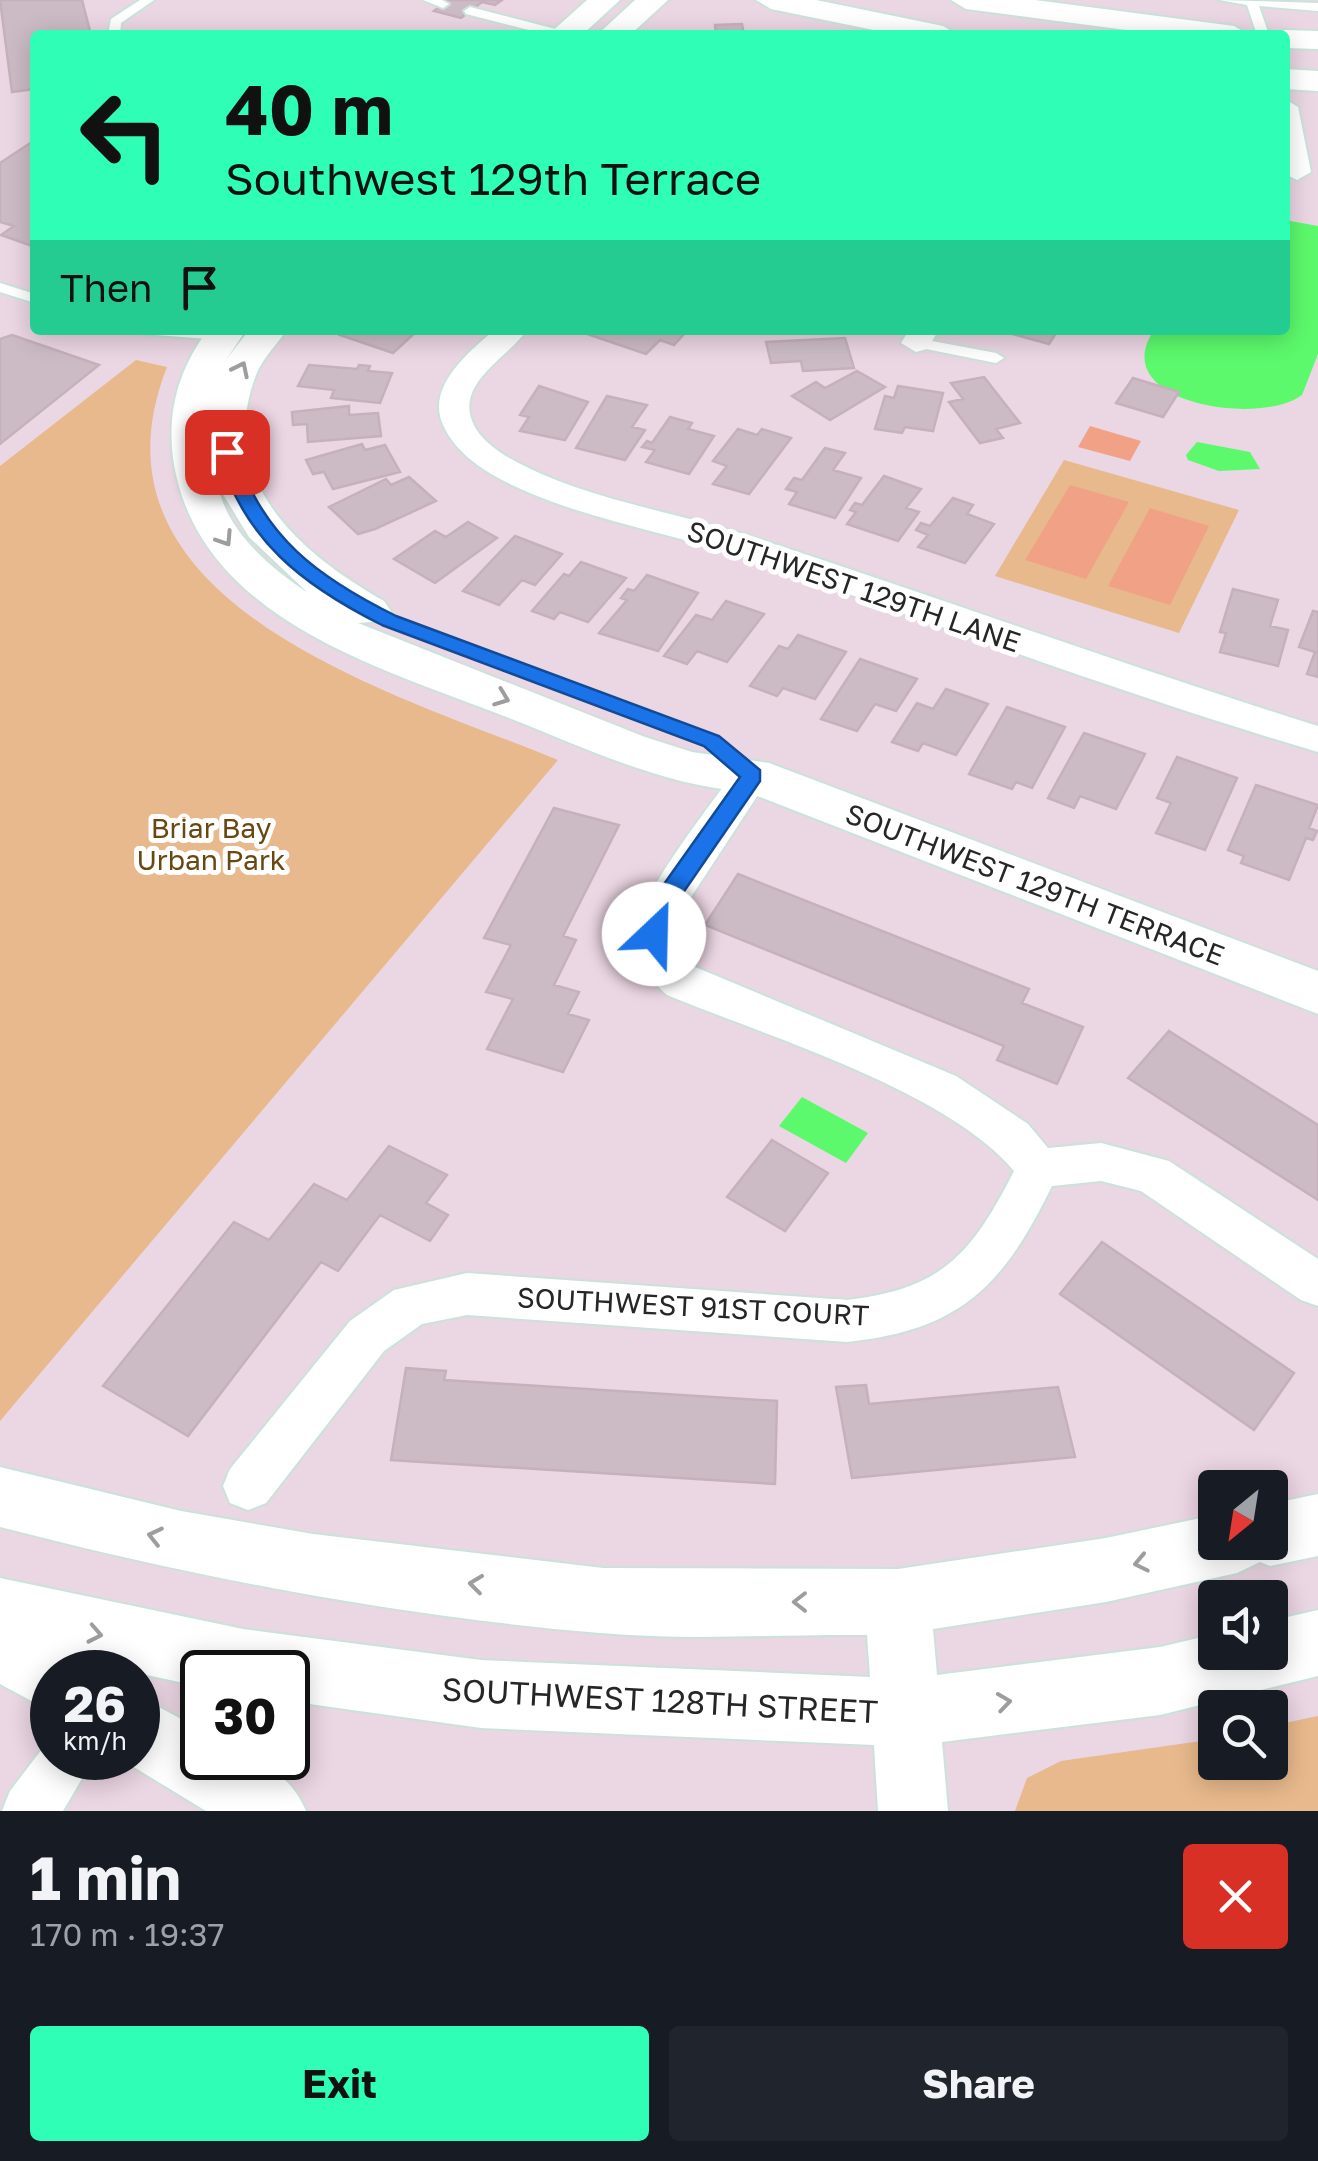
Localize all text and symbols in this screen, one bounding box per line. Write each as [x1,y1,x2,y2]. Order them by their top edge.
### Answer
text: 40 m [225,66,393,150]
icon: left [60,70,190,200]
text: Southwest 129th Terrace [225,151,761,205]
icon: arrive [172,260,227,315]
text: Then [60,265,152,310]
one-way arrow [228,362,248,380]
pin [185,410,270,495]
icon: arrive [200,425,255,480]
street label: SOUTHWEST 129TH LANE [683,513,1025,659]
one-way arrow [213,528,232,546]
one-way arrow [492,686,510,706]
street label: SOUTHWEST 129TH TERRACE [841,796,1229,972]
park label: Briar Bay Urban Park [136,811,286,876]
position arrow [602,882,706,986]
street label: SOUTHWEST 91ST COURT [516,1280,870,1332]
north arrow [1198,1470,1288,1560]
map controls [1198,1470,1288,1780]
one-way arrow [147,1527,164,1548]
one-way arrow [1133,1551,1150,1572]
one-way arrow [468,1574,484,1595]
button: sound [1198,1580,1288,1670]
one-way arrow [792,1591,808,1612]
one-way arrow [86,1622,103,1643]
speed limit sign: 30 [180,1650,310,1780]
street label: SOUTHWEST 128TH STREET [441,1670,879,1730]
text: 26 [64,1673,126,1733]
button: search [1198,1690,1288,1780]
one-way arrow [996,1692,1012,1713]
text: km/h [63,1725,127,1756]
text: 1 min [30,1841,181,1913]
button: close [1183,1844,1288,1949]
text: 170 m · 19:37 [30,1915,224,1953]
button: Exit [30,2026,649,2141]
button: Share [669,2026,1288,2141]

